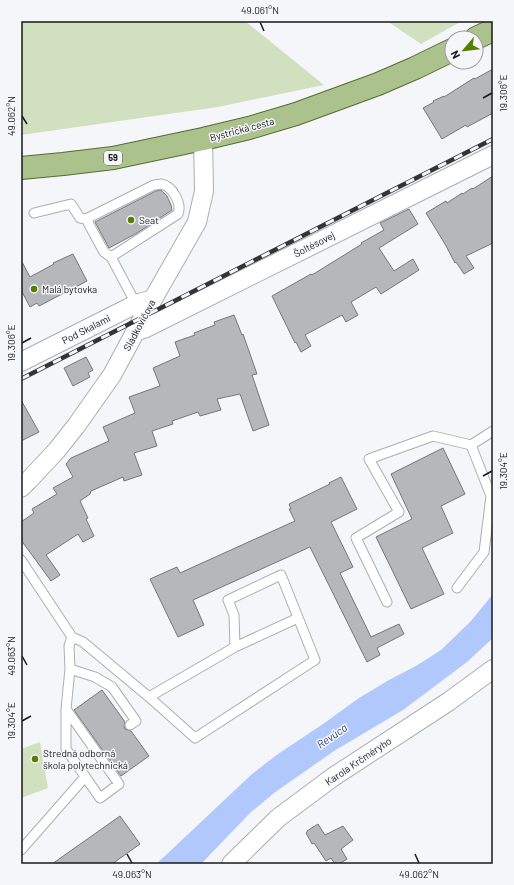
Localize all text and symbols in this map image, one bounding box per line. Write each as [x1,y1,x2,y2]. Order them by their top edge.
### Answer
text: 49.061°N [241,4,279,16]
north arrow [444,30,484,70]
text: N [447,49,462,61]
text: 19.306°E [497,74,509,112]
text: 49.062°N [5,96,17,136]
street label: Bystrická cesta [208,115,276,143]
road number: 59 [104,151,122,165]
place label: Seat [139,214,159,226]
marker: Seat [126,215,136,225]
street label: Šoltésovej [291,228,337,260]
place label: Malá bytovka [42,283,97,295]
marker: Malá bytovka [29,284,39,294]
street label: Sládkovičova [121,297,157,353]
street label: Pod Skalami [60,312,112,346]
text: 19.306°E [5,324,17,362]
text: 19.304°E [497,452,509,490]
text: 49.063°N [5,636,17,676]
text: 19.304°E [5,702,17,740]
water label: Revúca [314,720,350,751]
street label: Karola Krčméryho [323,734,393,788]
place label: Stredná odborná škola polytechnická [43,747,128,771]
marker: Stredná odborná škola polytechnická [30,754,40,764]
text: 49.063°N [112,868,152,880]
text: 49.062°N [399,868,439,880]

